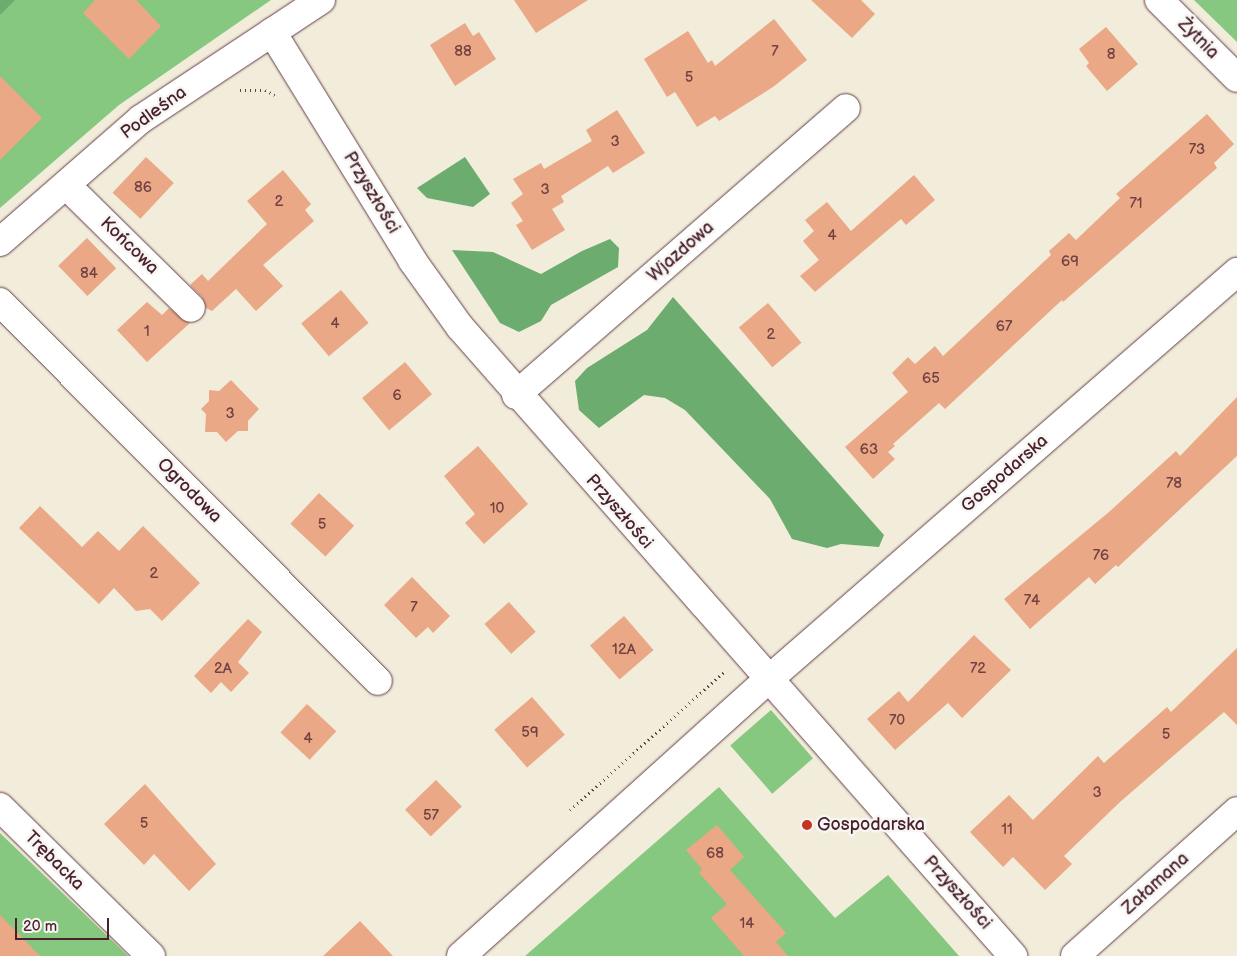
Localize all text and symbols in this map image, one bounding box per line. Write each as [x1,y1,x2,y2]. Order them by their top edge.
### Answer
street label: Żytnia [1173,14,1223,64]
house number: 88 [454,43,472,61]
house number: 7 [771,43,779,61]
house number: 8 [1107,46,1115,64]
house number: 5 [685,69,693,87]
street label: Podleśna [117,82,191,144]
house number: 3 [610,133,620,151]
house number: 73 [1189,141,1205,159]
street label: Przyszłości [338,148,404,238]
house number: 86 [134,179,152,197]
house number: 3 [540,181,550,199]
house number: 2 [275,193,283,211]
house number: 71 [1129,195,1143,213]
street label: Końcowa [95,213,163,279]
street label: Wjazdowa [643,217,719,287]
house number: 4 [827,227,837,245]
house number: 69 [1061,253,1079,271]
house number: 84 [80,265,98,283]
house number: 4 [330,315,340,333]
house number: 67 [996,318,1012,336]
house number: 1 [144,323,150,341]
house number: 2 [767,326,775,344]
house number: 65 [922,370,940,388]
house number: 6 [392,387,402,405]
house number: 3 [225,405,235,423]
street label: Gospodarska [957,430,1053,518]
house number: 63 [860,441,878,459]
street label: Ogrodowa [152,454,226,528]
street label: Przyszłości [581,470,657,554]
house number: 78 [1166,475,1182,493]
house number: 10 [490,500,504,518]
house number: 5 [318,516,326,534]
house number: 76 [1093,547,1109,565]
house number: 2 [150,565,158,583]
house number: 74 [1024,592,1040,610]
house number: 7 [410,599,418,617]
house number: 12A [612,641,636,659]
house number: 2A [214,660,232,678]
house number: 72 [970,660,986,678]
house number: 70 [889,712,905,730]
house number: 59 [521,724,539,742]
house number: 5 [1162,726,1170,744]
house number: 4 [303,730,313,748]
house number: 3 [1092,784,1102,802]
house number: 57 [423,807,439,825]
place label: Gospodarska [817,814,925,836]
house number: 5 [140,815,148,833]
marker: Gospodarska [801,819,813,831]
house number: 11 [1001,821,1013,839]
street label: Trębacka [20,827,88,895]
house number: 68 [706,845,724,863]
street label: Załamana [1118,848,1194,920]
street label: Przyszłości [918,852,996,934]
scale bar [18,908,111,940]
house number: 14 [740,915,754,933]
text: 20 m [23,917,57,936]

